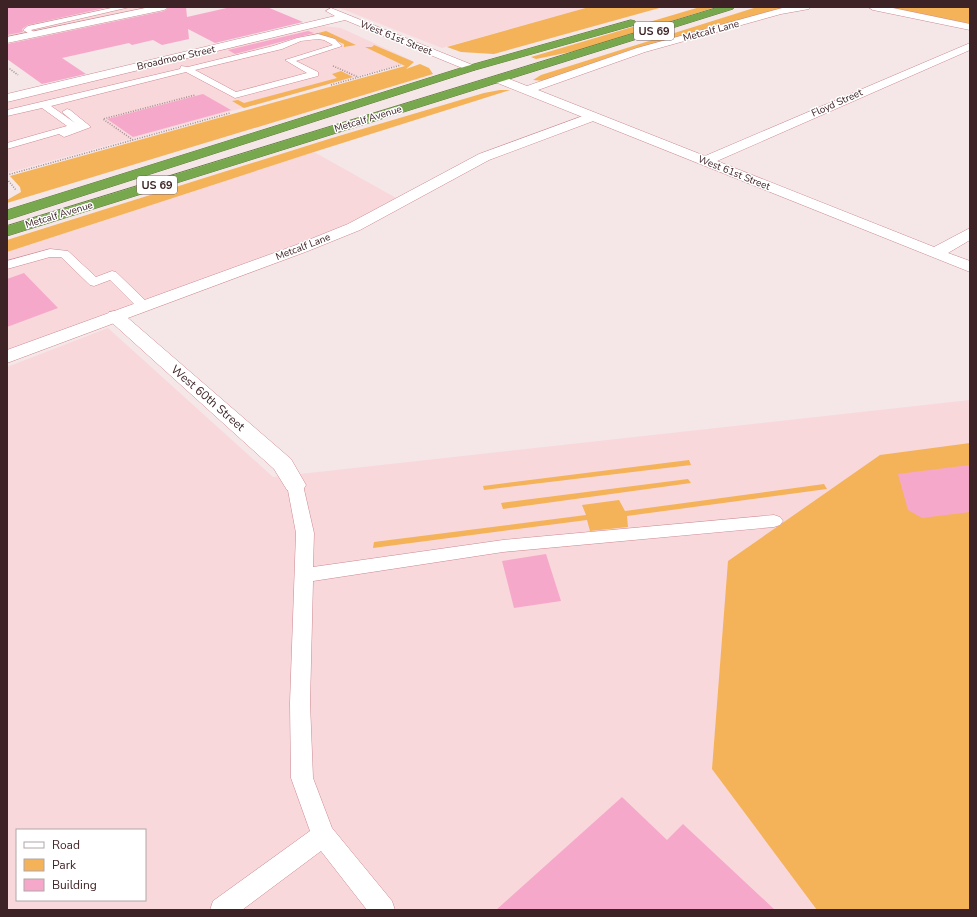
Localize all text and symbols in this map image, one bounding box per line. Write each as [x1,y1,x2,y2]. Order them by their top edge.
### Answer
street label: West 61st Street [358,17,435,59]
street label: Metcalf Lane [681,17,741,45]
road number: US 69 [634,22,674,40]
street label: Broadmoor Street [135,42,217,74]
street label: Floyd Street [809,85,865,121]
street label: Metcalf Avenue [332,102,404,136]
street label: West 61st Street [696,152,773,194]
road number: US 69 [137,176,177,194]
street label: Metcalf Avenue [23,198,95,232]
street label: Metcalf Lane [274,230,332,264]
street label: West 60th Street [168,361,249,435]
legend [16,829,146,901]
text: Road [52,837,80,853]
text: Park [52,857,77,873]
text: Building [52,877,97,893]

